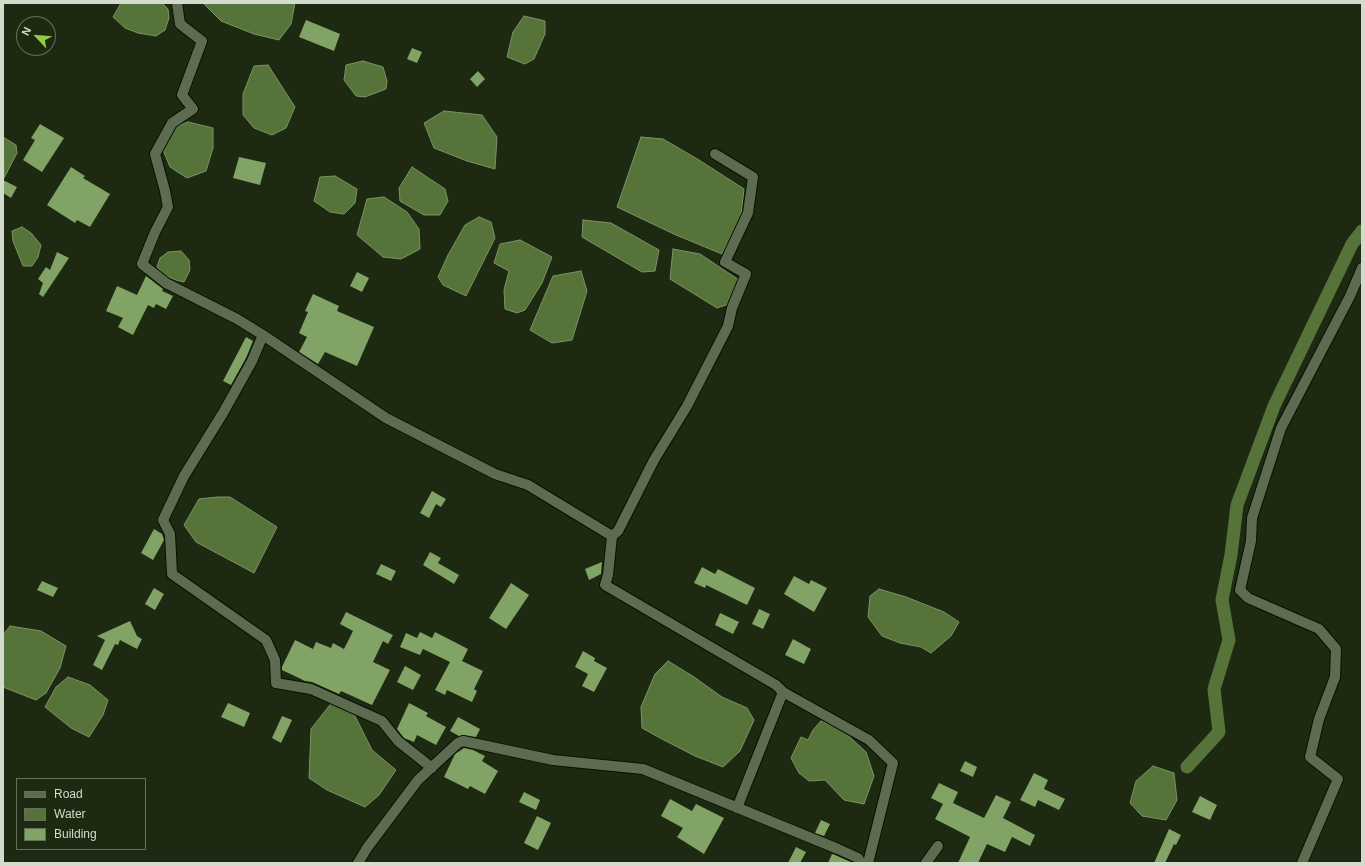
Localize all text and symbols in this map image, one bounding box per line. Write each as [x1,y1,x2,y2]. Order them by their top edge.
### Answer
north arrow [16,16,56,56]
text: N [19,25,33,37]
legend [16,778,146,850]
text: Road [54,787,83,801]
text: Water [54,807,86,821]
text: Building [54,827,97,841]

